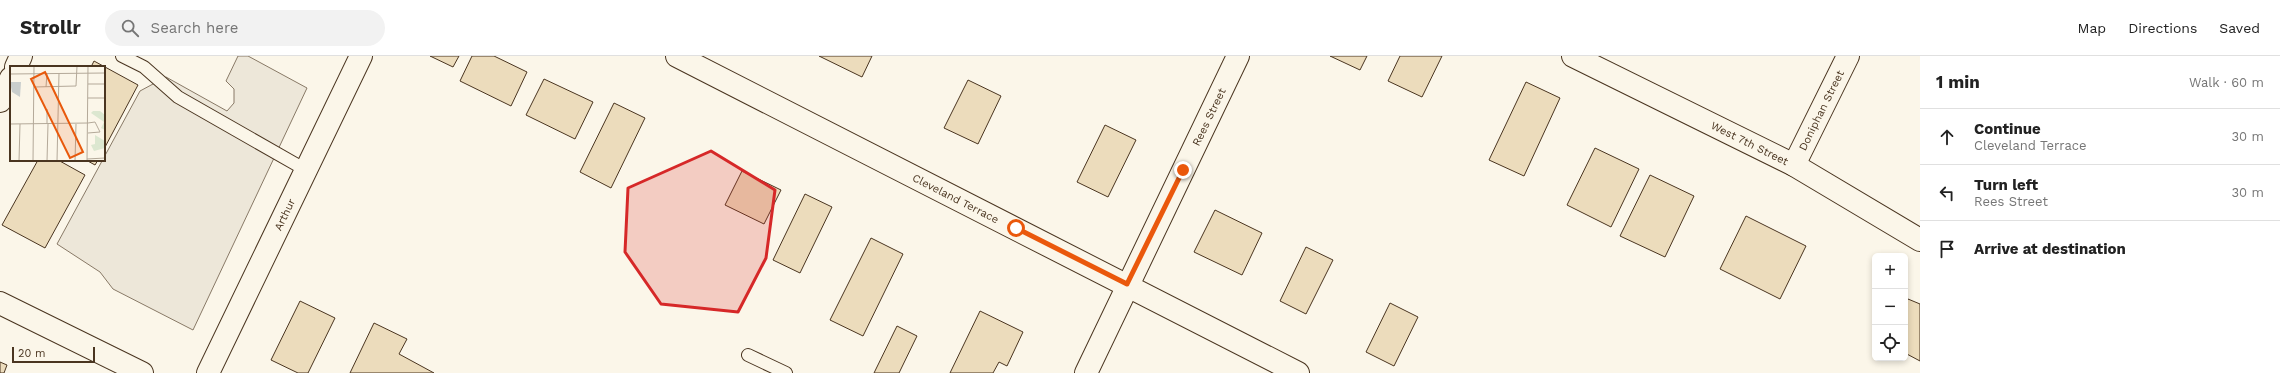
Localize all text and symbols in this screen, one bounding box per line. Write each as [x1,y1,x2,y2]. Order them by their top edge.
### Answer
search box [105,10,385,46]
text: Strollr [20,16,81,39]
icon: search [119,17,141,39]
text: Search here [151,19,239,37]
text: Map [2078,20,2106,36]
text: Directions [2128,20,2197,36]
text: Saved [2219,20,2260,36]
inset map [10,66,105,161]
street label: Doniphan Street [1796,68,1847,153]
text: 1 min [1936,72,1980,92]
text: Walk · 60 m [2189,75,2264,90]
street label: Rees Street [1189,86,1228,148]
street label: West 7th Street [1709,119,1791,168]
text: Continue [1974,120,2041,138]
icon: ahead [1936,126,1958,148]
text: 30 m [2232,129,2264,144]
text: Cleveland Terrace [1974,138,2087,153]
route end [1174,161,1192,179]
street label: Cleveland Terrace [910,171,1001,226]
text: Turn left [1974,176,2038,194]
icon: left [1936,182,1958,204]
text: 30 m [2232,185,2264,200]
text: Rees Street [1974,194,2048,209]
street label: Arthur [271,196,298,233]
route start [1007,219,1025,237]
icon: arrive [1936,238,1958,260]
text: Arrive at destination [1974,240,2126,258]
map controls [1872,253,1908,361]
button: + [1872,253,1908,289]
button: − [1872,289,1908,325]
button: locate [1872,325,1908,361]
scale bar [12,345,95,364]
text: 20 m [18,347,46,360]

